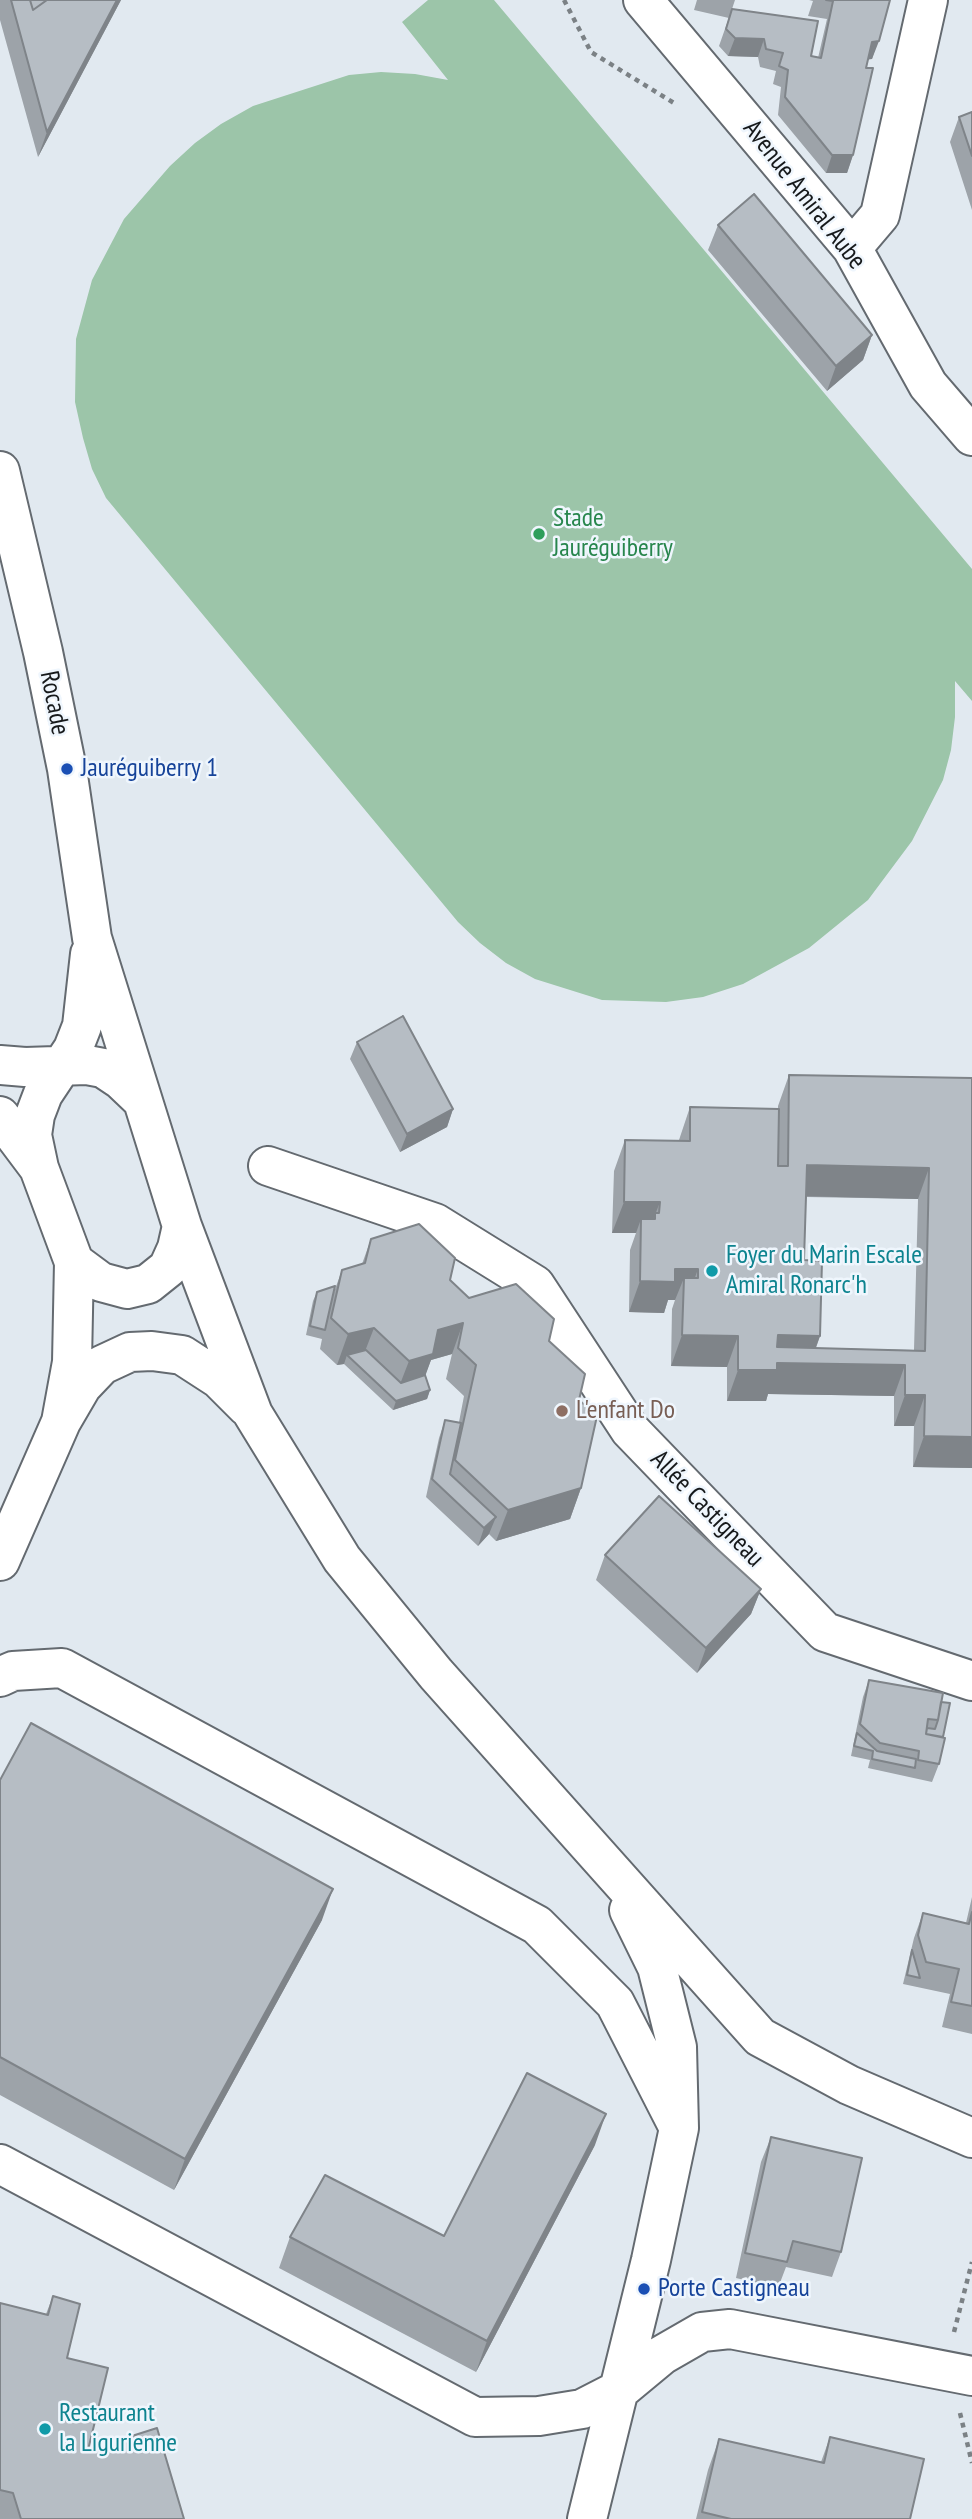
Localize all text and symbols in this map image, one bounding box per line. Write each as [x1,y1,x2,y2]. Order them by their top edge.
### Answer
street label: Avenue Amiral Aube [736,114,872,276]
place label: Stade Jauréguiberry [553,503,673,564]
marker: Stade Jauréguiberry [531,526,547,542]
street label: Rocade [33,668,75,738]
place label: Jauréguiberry 1 [81,753,218,785]
marker: Jauréguiberry 1 [59,761,75,777]
place label: Foyer du Marin Escale Amiral Ronarc'h [726,1240,922,1302]
marker: Foyer du Marin Escale Amiral Ronarc'h [704,1263,720,1279]
place label: L'enfant Do [576,1395,675,1427]
marker: L'enfant Do [554,1403,570,1419]
street label: Allée Castigneau [644,1444,770,1574]
place label: Porte Castigneau [658,2273,810,2305]
marker: Porte Castigneau [636,2281,652,2297]
place label: Restaurant la Ligurienne [59,2398,177,2460]
marker: Restaurant la Ligurienne [37,2421,53,2437]

